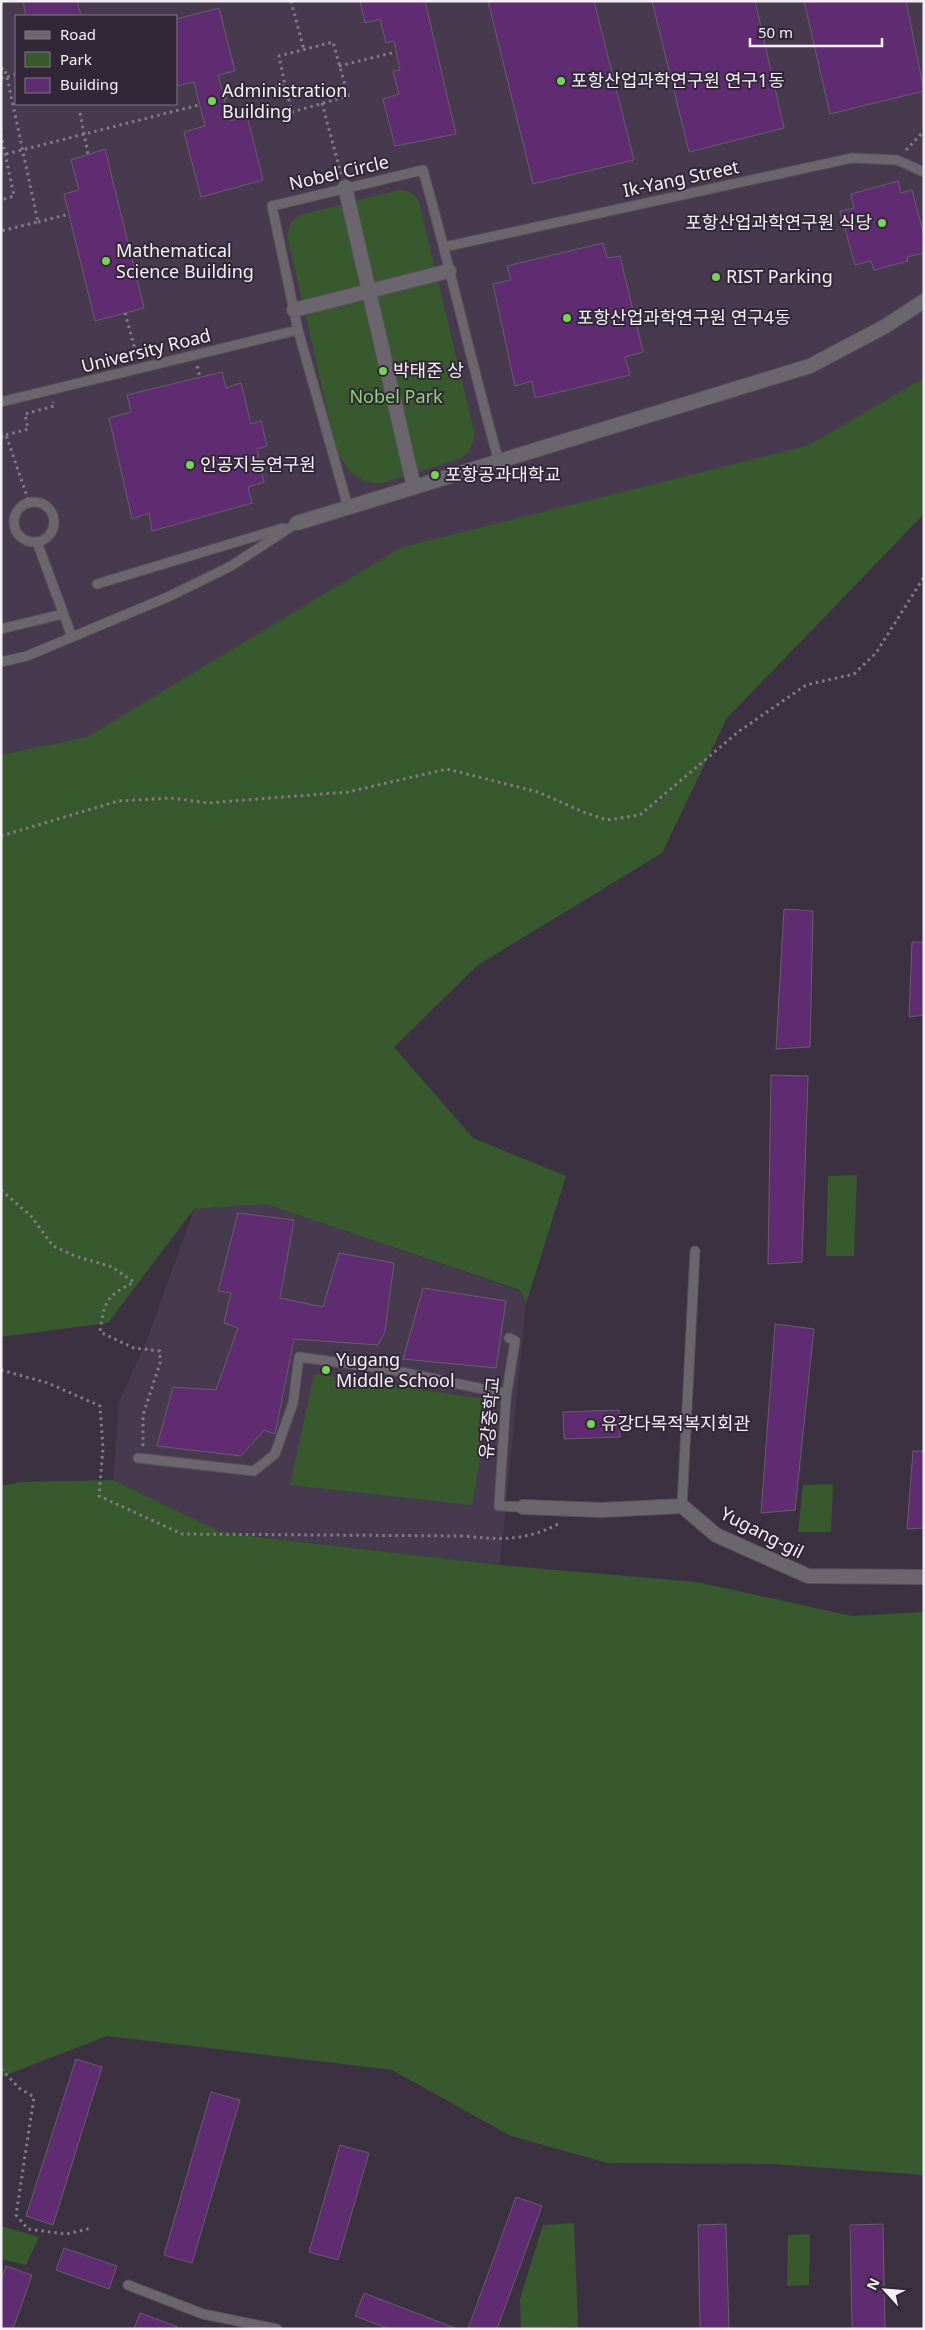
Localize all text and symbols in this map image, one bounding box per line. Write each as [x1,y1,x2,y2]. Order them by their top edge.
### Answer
legend [15,15,178,105]
scale bar [750,15,882,47]
text: 50 m [758,22,793,42]
text: Road [60,24,96,44]
text: Park [60,49,92,69]
place label: 포항산업과학연구원 연구1동 [571,68,785,92]
text: Building [60,74,118,94]
marker: 포항산업과학연구원 연구1동 [555,75,567,87]
place label: Administration Building [222,78,347,123]
marker: Administration Building [206,95,218,107]
street label: Nobel Circle [287,149,391,195]
street label: Ik-Yang Street [621,154,741,202]
place label: 포항산업과학연구원 식당 [685,210,872,234]
marker: 포항산업과학연구원 식당 [876,217,888,229]
place label: Mathematical Science Building [116,238,254,283]
marker: Mathematical Science Building [100,255,112,267]
place label: RIST Parking [726,264,833,288]
marker: RIST Parking [710,271,722,283]
place label: 포항산업과학연구원 연구4동 [577,305,791,329]
marker: 포항산업과학연구원 연구4동 [561,312,573,324]
street label: University Road [79,322,213,378]
place label: 박태준 상 [393,358,464,382]
marker: 박태준 상 [377,365,389,377]
park label: Nobel Park [349,384,443,408]
place label: 인공지능연구원 [200,452,316,476]
marker: 인공지능연구원 [184,459,196,471]
place label: 포항공과대학교 [445,462,561,486]
marker: 포항공과대학교 [429,469,441,481]
place label: Yugang Middle School [336,1347,455,1392]
marker: Yugang Middle School [320,1364,332,1376]
street label: 유강중학교 [473,1376,505,1460]
place label: 유강다목적복지회관 [601,1411,750,1435]
marker: 유강다목적복지회관 [585,1418,597,1430]
street label: Yugang-gil [717,1501,808,1563]
north arrow [860,2265,910,2315]
text: N [862,2275,884,2293]

